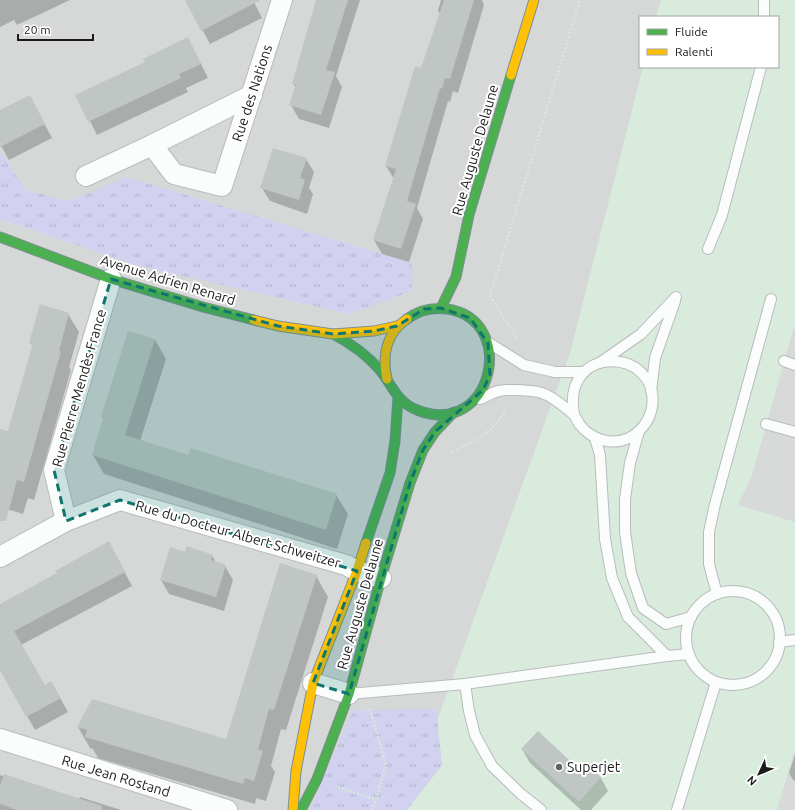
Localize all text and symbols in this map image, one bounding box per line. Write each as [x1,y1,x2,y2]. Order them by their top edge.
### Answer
scale bar [18,16,93,42]
legend [639,16,779,68]
text: 20 m [24,23,51,36]
text: Fluide [675,25,708,38]
street label: Rue des Nations [229,42,275,144]
text: Ralenti [675,45,713,58]
street label: Rue Auguste Delaune [449,83,501,217]
street label: Avenue Adrien Renard [99,252,237,308]
street label: Rue Pierre Mendès France [49,307,109,469]
street label: Rue du Docteur Albert Schweitzer [134,497,343,571]
street label: Rue Auguste Delaune [334,537,386,671]
street label: Rue Jean Rostand [60,752,172,800]
north arrow [739,754,779,794]
place label: Superjet [567,759,621,775]
marker: Superjet [554,762,564,772]
text: N [745,774,759,788]

